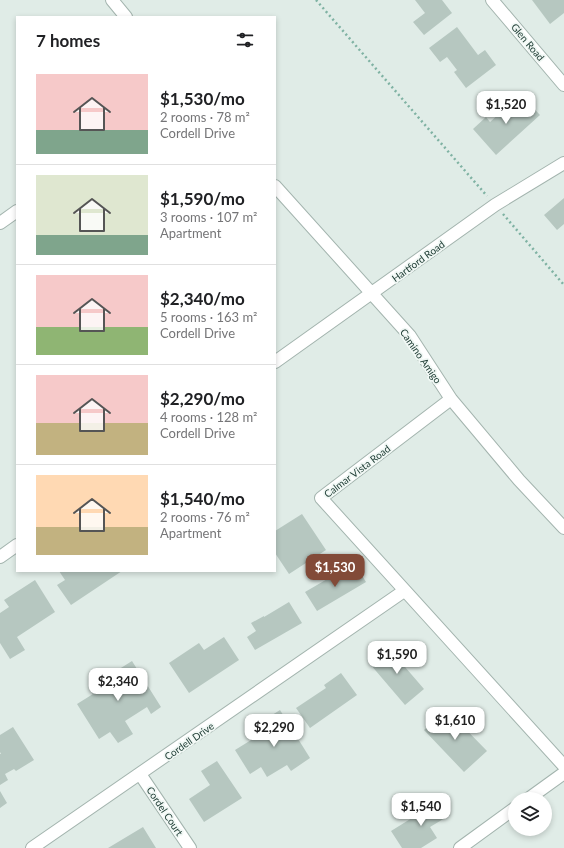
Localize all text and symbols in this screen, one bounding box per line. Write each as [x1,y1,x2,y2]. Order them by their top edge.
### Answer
street label: Glen Road [509,21,547,63]
icon: filters [234,29,256,51]
text: 7 homes [36,30,100,51]
text: $1,530/mo [160,88,245,109]
icon: home [68,90,116,138]
pin: $1,520 [473,91,539,125]
text: $1,520 [486,96,526,112]
text: 2 rooms · 78 m² [160,109,250,125]
text: Cordell Drive [160,125,235,141]
text: $1,590/mo [160,188,245,209]
icon: home [68,191,116,239]
text: 3 rooms · 107 m² [160,209,257,225]
text: Apartment [160,225,221,241]
street label: Hartford Road [389,238,447,284]
text: $2,340/mo [160,288,245,309]
icon: home [68,291,116,339]
text: 5 rooms · 163 m² [160,309,257,325]
text: Cordell Drive [160,325,235,341]
street label: Camino Amigo [398,326,444,386]
text: $2,290/mo [160,388,245,409]
icon: home [68,391,116,439]
text: 4 rooms · 128 m² [160,409,257,425]
text: Cordell Drive [160,425,235,441]
street label: Calmar Vista Road [322,442,392,500]
text: $1,540/mo [160,488,245,509]
icon: home [68,491,116,539]
text: 2 rooms · 76 m² [160,509,250,525]
text: Apartment [160,525,221,541]
pin: $1,530 [302,554,368,588]
text: $1,530 [315,559,355,575]
pin: $1,590 [364,641,430,675]
text: $1,590 [377,646,417,662]
pin: $2,340 [85,668,151,702]
text: $2,340 [98,673,138,689]
pin: $1,610 [422,707,488,741]
text: $1,610 [435,712,475,728]
pin: $2,290 [241,714,307,748]
text: $2,290 [254,719,294,735]
street label: Cordell Drive [162,720,216,762]
street label: Cordel Court [144,784,186,838]
map controls [508,792,552,836]
button: layers [508,792,552,836]
pin: $1,540 [388,793,454,827]
text: $1,540 [401,798,441,814]

